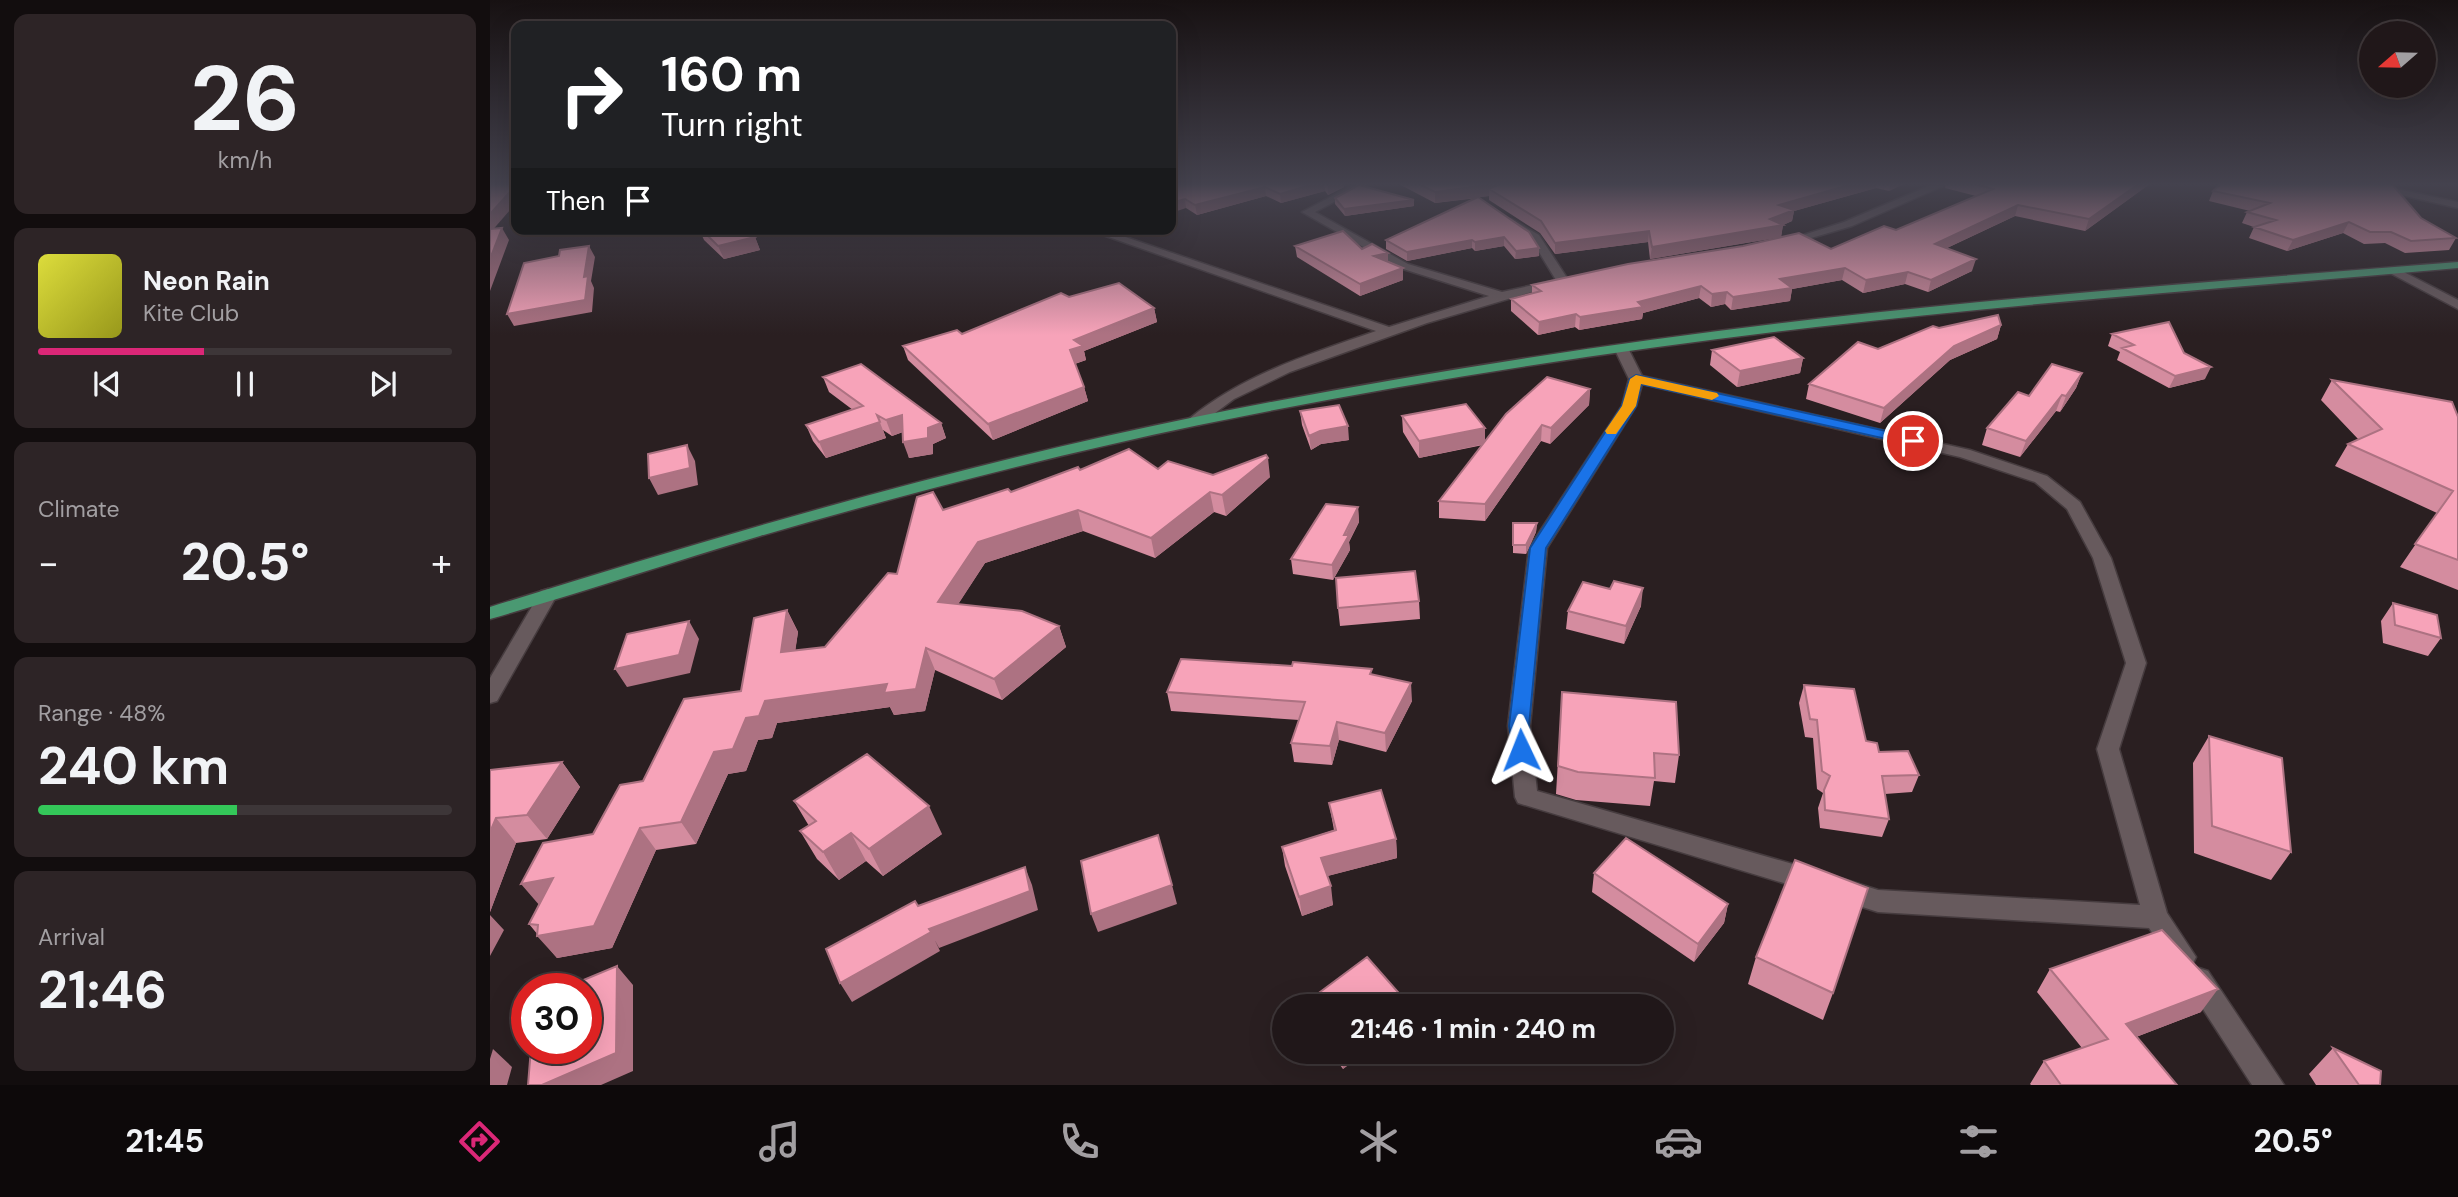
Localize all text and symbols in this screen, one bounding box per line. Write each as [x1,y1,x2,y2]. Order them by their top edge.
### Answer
north arrow [2359,21,2436,98]
map controls [2359,21,2436,98]
text: 26 [190,40,300,158]
text: 160 m [661,42,802,106]
icon: right [546,49,637,140]
text: Turn right [661,104,803,146]
text: km/h [218,145,272,175]
icon: arrive [619,182,657,220]
text: Then [546,184,605,218]
text: Neon Rain [143,264,270,298]
text: Kite Club [143,298,239,328]
icon: previous [88,365,126,403]
icon: pause [226,365,264,403]
icon: next [364,365,402,403]
pin [1883,411,1943,471]
icon: arrive [1894,422,1932,460]
text: Climate [38,494,120,524]
text: 20.5° [181,528,309,596]
text: − [38,538,59,588]
text: + [431,538,452,588]
text: Range · 48% [38,698,165,728]
position arrow [1484,713,1558,787]
text: 240 km [38,732,229,800]
text: Arrival [38,922,105,952]
text: 21:46 [38,956,167,1024]
speed limit sign: 30 [511,973,602,1064]
text: 21:46 · 1 min · 240 m [1350,1012,1596,1046]
icon: directions [455,1117,504,1166]
icon: music [755,1117,804,1166]
icon: phone [1055,1117,1104,1166]
icon: climate [1354,1117,1403,1166]
icon: car [1654,1117,1703,1166]
icon: filters [1954,1117,2003,1166]
text: 21:45 [125,1120,204,1162]
text: 20.5° [2253,1120,2333,1162]

